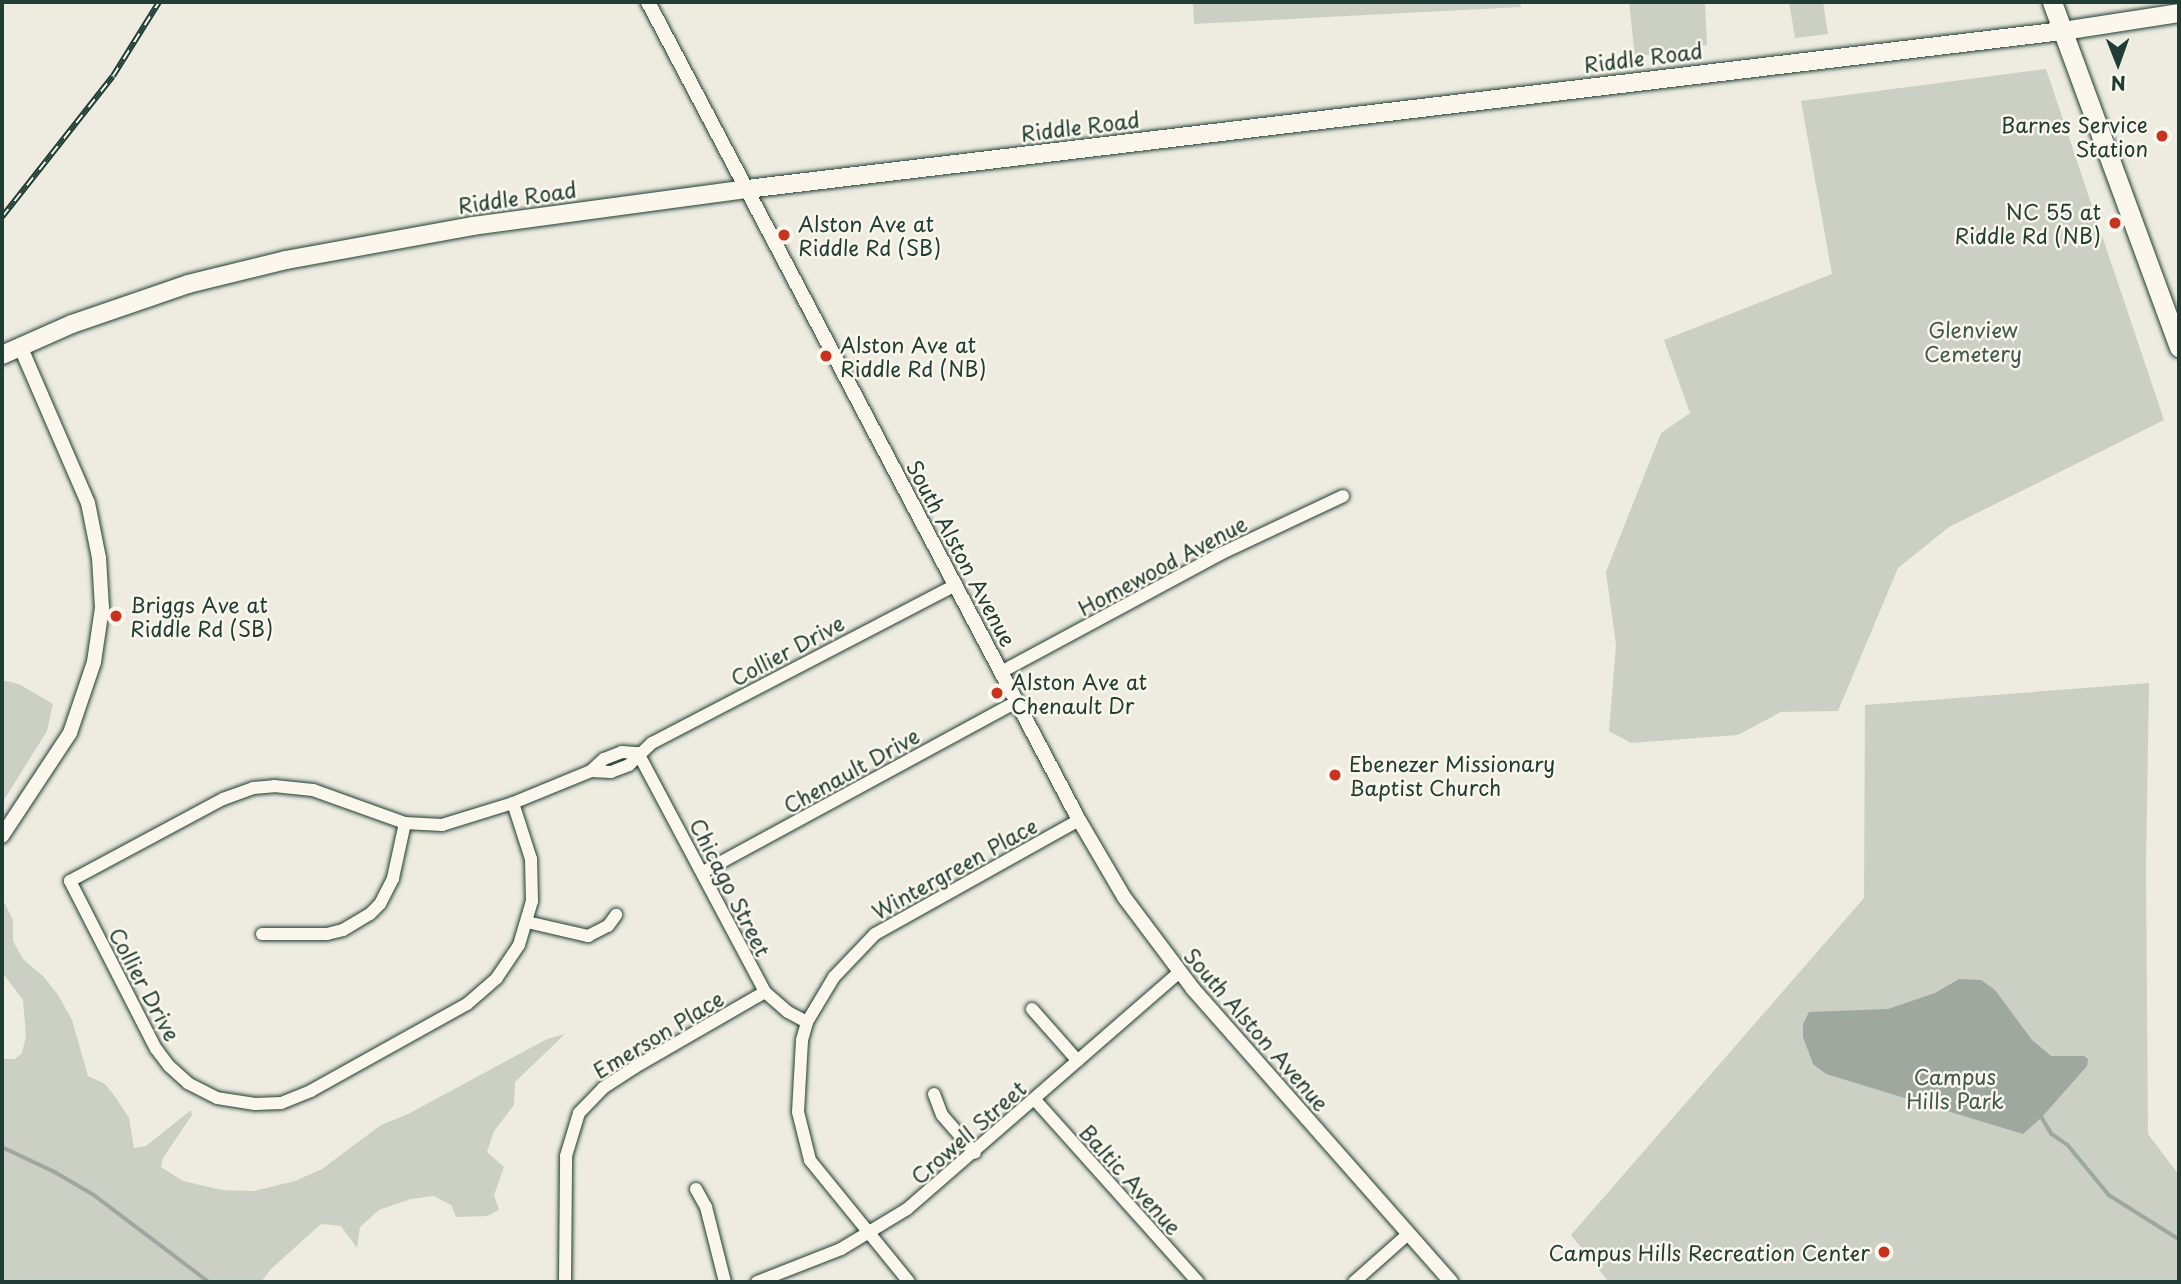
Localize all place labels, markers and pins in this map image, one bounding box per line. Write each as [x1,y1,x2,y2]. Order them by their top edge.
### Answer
place label: Barnes Service Station [2000,111,2148,161]
marker: Barnes Service Station [2154,128,2170,144]
place label: NC 55 at Riddle Rd (NB) [1951,198,2101,248]
place label: Alston Ave at Riddle Rd (SB) [798,210,944,260]
marker: NC 55 at Riddle Rd (NB) [2107,215,2123,231]
marker: Alston Ave at Riddle Rd (SB) [776,227,792,243]
place label: Alston Ave at Riddle Rd (NB) [840,331,990,381]
marker: Alston Ave at Riddle Rd (NB) [818,348,834,364]
place label: Briggs Ave at Riddle Rd (SB) [130,591,276,641]
marker: Briggs Ave at Riddle Rd (SB) [108,608,124,624]
place label: Alston Ave at Chenault Dr [1011,668,1147,718]
marker: Alston Ave at Chenault Dr [989,685,1005,701]
place label: Ebenezer Missionary Baptist Church [1349,750,1556,800]
marker: Ebenezer Missionary Baptist Church [1327,767,1343,783]
place label: Campus Hills Recreation Center [1548,1239,1870,1265]
marker: Campus Hills Recreation Center [1876,1244,1892,1260]

